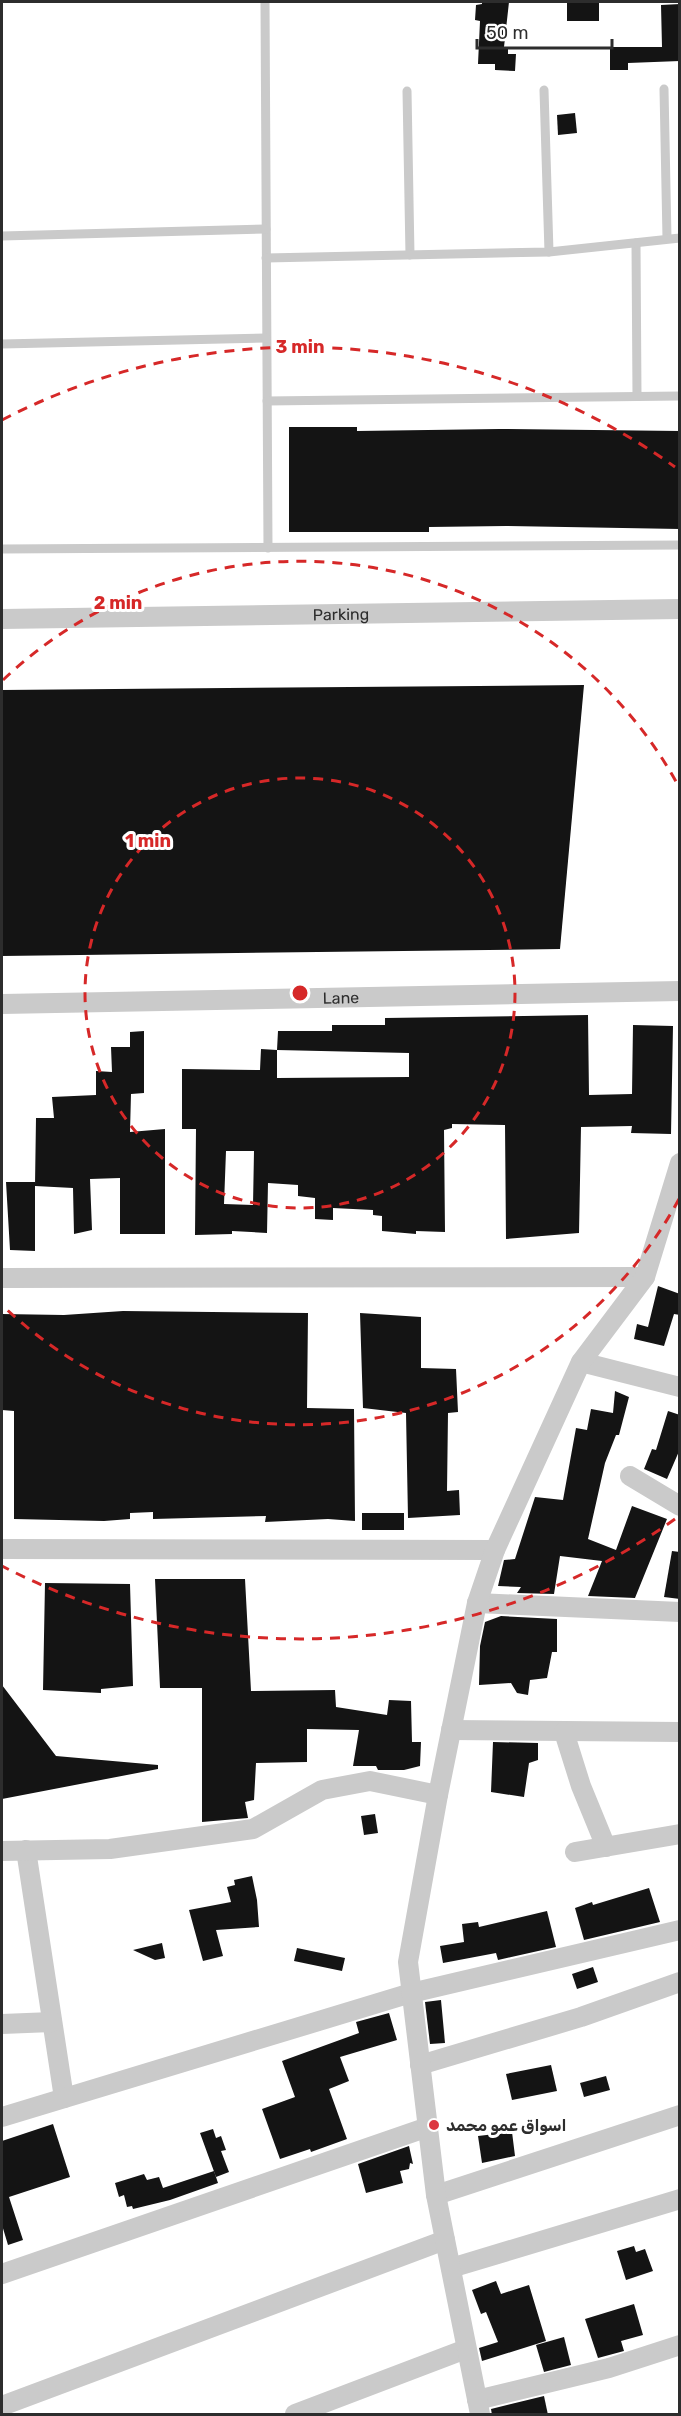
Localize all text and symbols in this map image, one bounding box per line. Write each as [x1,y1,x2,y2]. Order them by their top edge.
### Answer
scale bar [477,12,612,50]
text: 50 m [486,22,529,44]
text: 3 min [276,336,324,358]
text: 2 min [94,592,142,614]
street label: Parking [313,605,369,624]
text: 1 min [125,830,171,852]
centre of rings [290,983,310,1003]
street label: Lane [323,988,359,1008]
place label: اسواق عمو محمد [446,2116,566,2135]
marker: اسواق عمو محمد [427,2118,441,2132]

